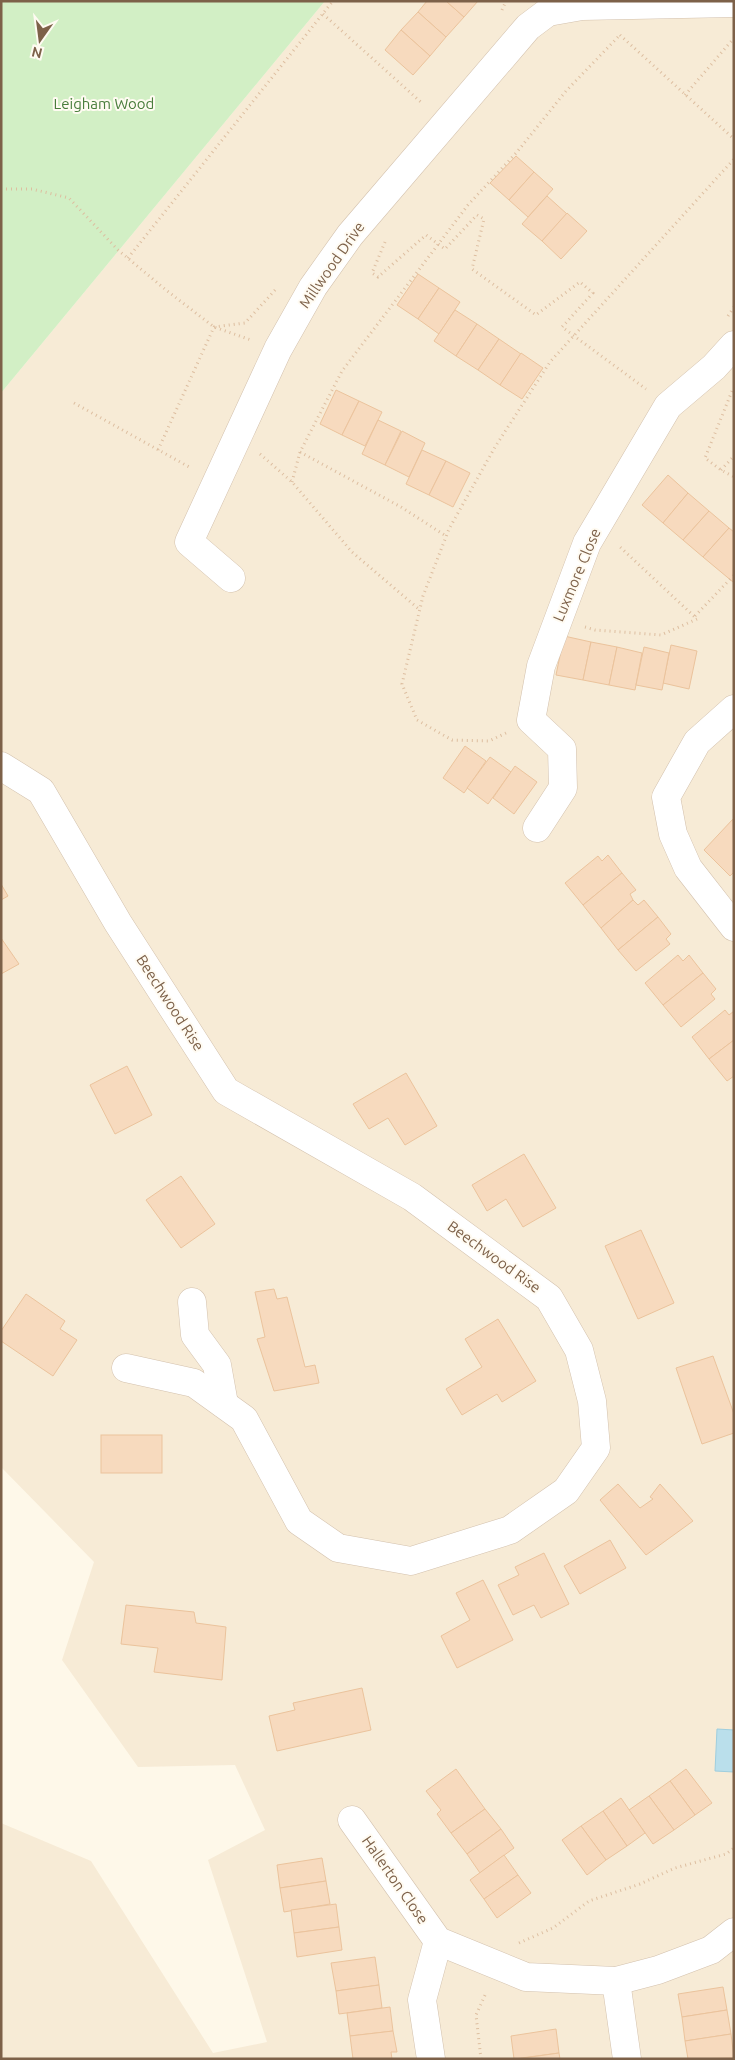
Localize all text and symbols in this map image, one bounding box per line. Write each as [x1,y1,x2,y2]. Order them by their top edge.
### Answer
north arrow [15,15,65,65]
text: N [30,44,44,62]
park label: Leigham Wood [54,95,154,112]
street label: Millwood Drive [296,218,368,311]
street label: Luxmore Close [549,526,604,624]
street label: Beechwood Rise [133,952,208,1054]
street label: Beechwood Rise [444,1217,544,1296]
street label: Hallerton Close [359,1833,432,1927]

